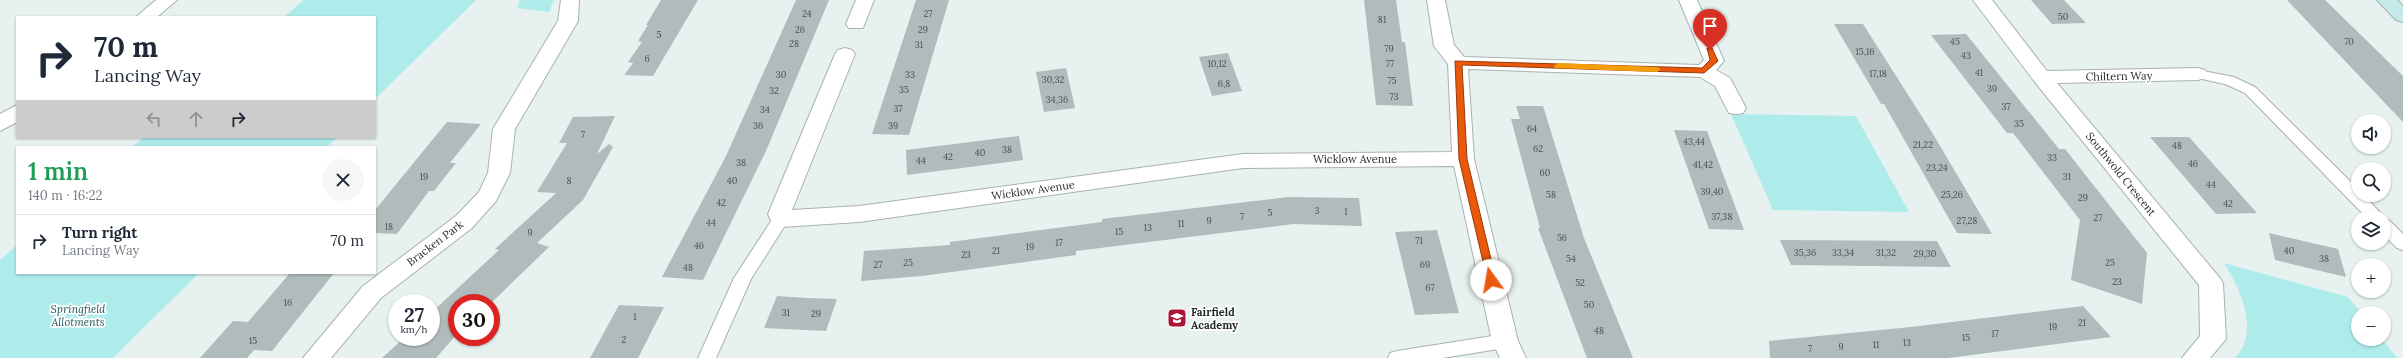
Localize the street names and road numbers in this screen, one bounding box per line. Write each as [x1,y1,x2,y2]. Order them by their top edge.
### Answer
street label: Chiltern Way [2085,68,2153,84]
street label: Southwold Crescent [2083,129,2160,219]
street label: Wicklow Avenue [1313,152,1397,166]
street label: Wicklow Avenue [990,177,1076,203]
street label: Bracken Park [404,217,466,269]

